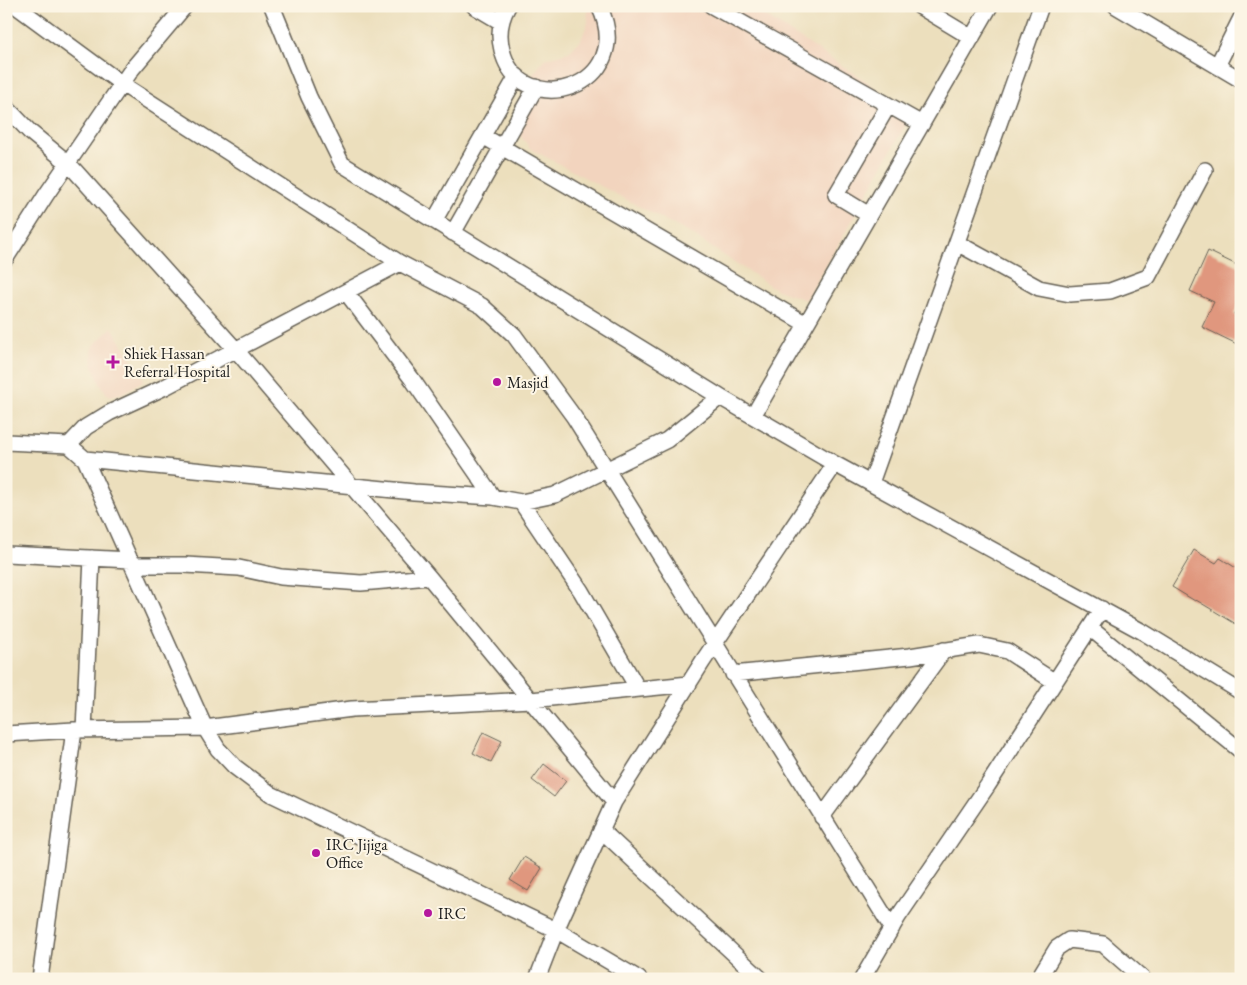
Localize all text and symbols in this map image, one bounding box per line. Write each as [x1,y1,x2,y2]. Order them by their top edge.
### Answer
place label: Shiek Hassan Referral Hospital [124,343,230,382]
marker: Shiek Hassan Referral Hospital [106,355,120,369]
place label: Masjid [507,372,549,393]
marker: Masjid [491,376,503,388]
place label: IRC Jijiga Office [326,834,388,873]
marker: IRC Jijiga Office [310,847,322,859]
place label: IRC [438,903,466,924]
marker: IRC [422,907,434,919]

